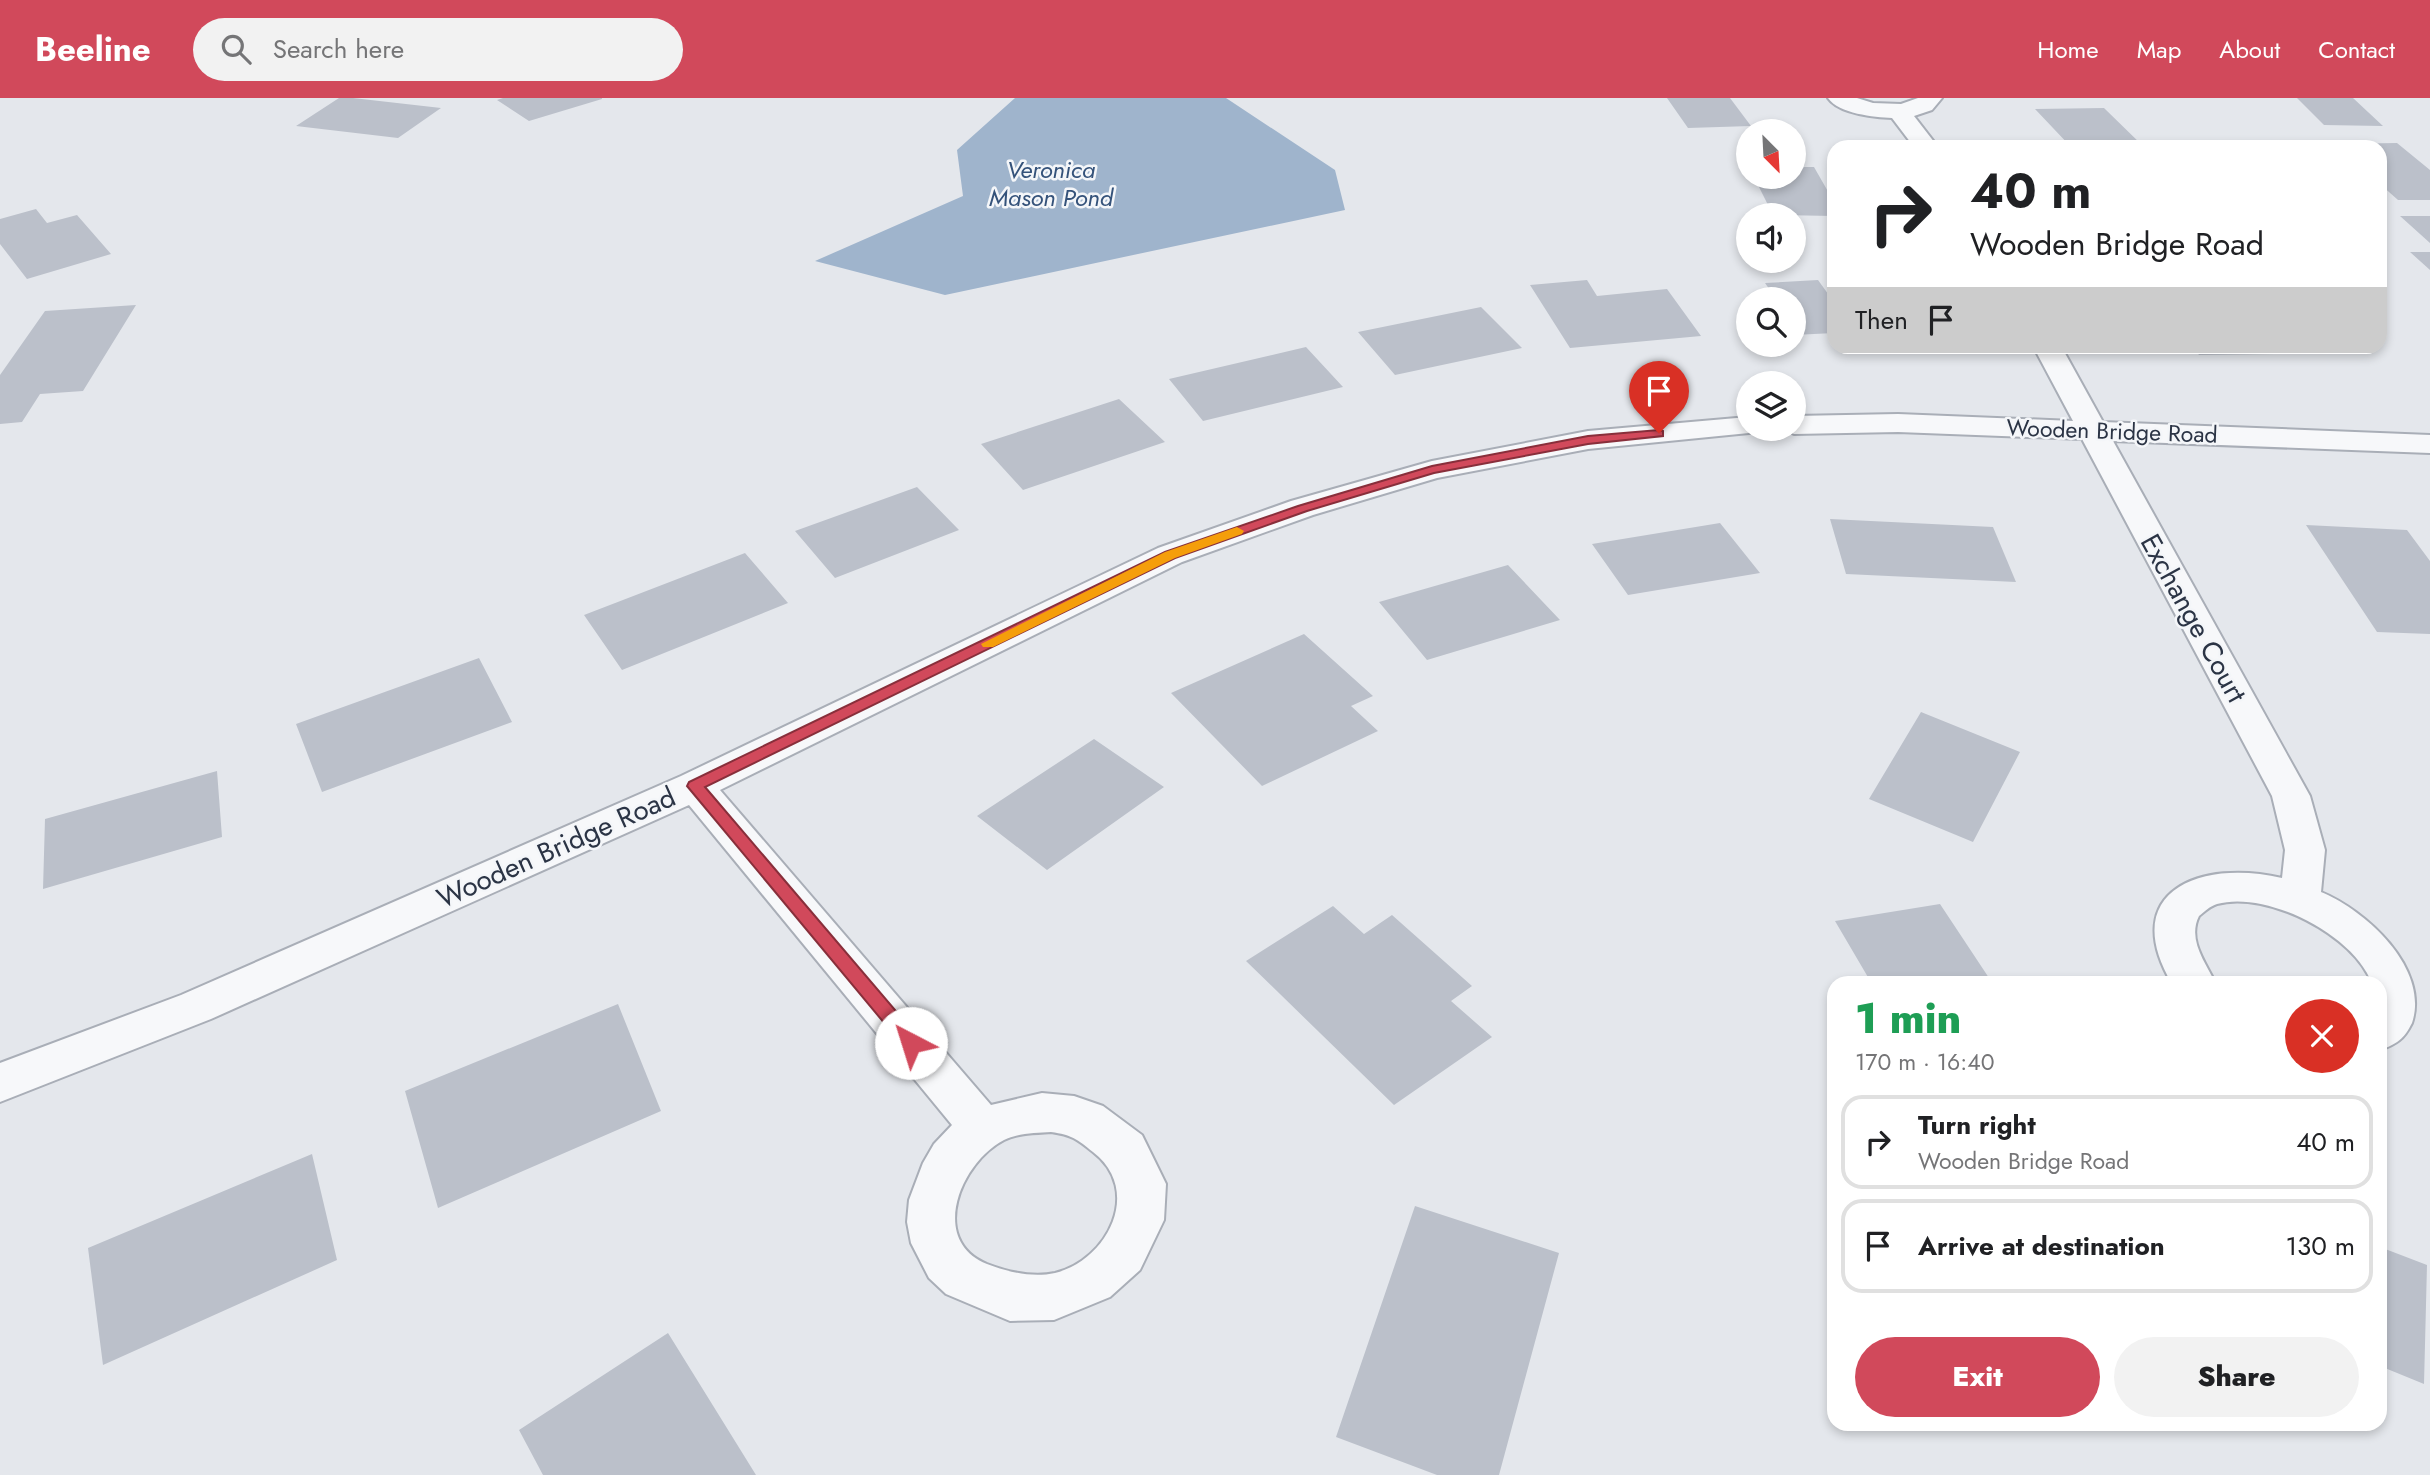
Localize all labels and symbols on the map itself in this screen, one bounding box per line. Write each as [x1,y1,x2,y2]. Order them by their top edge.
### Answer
north arrow [1736,119,1806,189]
water label: Veronica Mason Pond [989,152,1115,215]
pin [1629,361,1689,433]
street label: Wooden Bridge Road [2006,410,2218,452]
street label: Exchange Court [2130,526,2257,710]
street label: Wooden Bridge Road [430,776,682,918]
position arrow [874,1006,948,1080]

